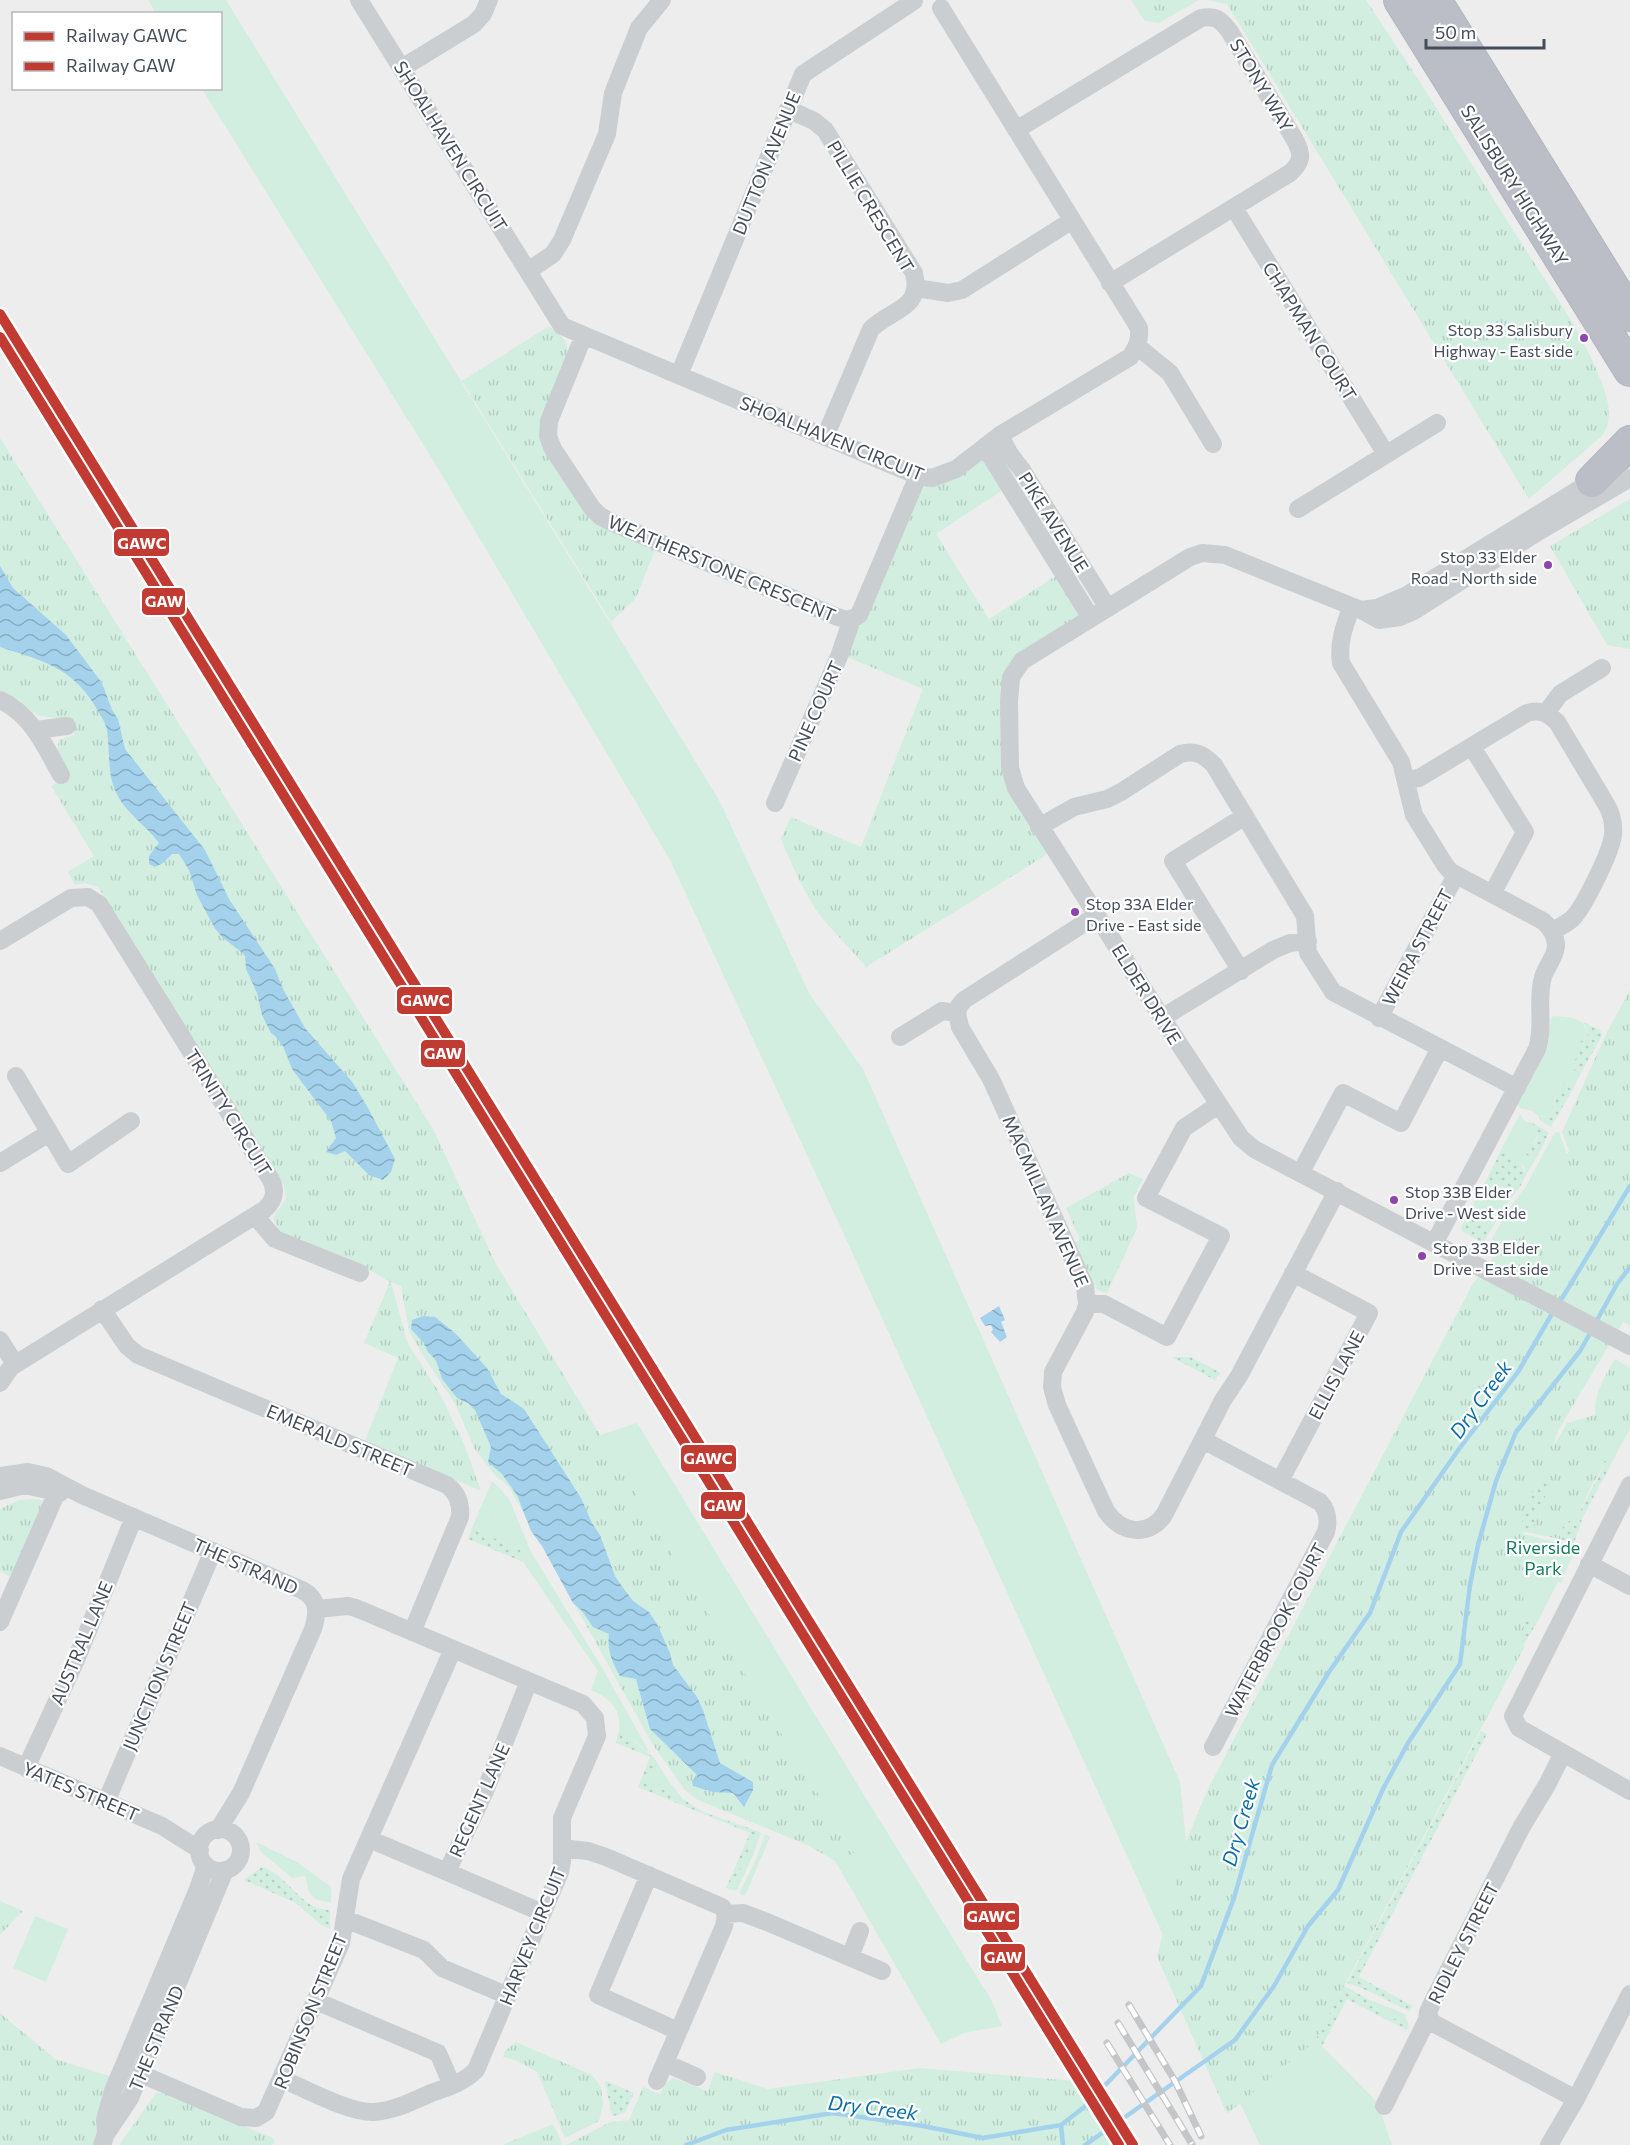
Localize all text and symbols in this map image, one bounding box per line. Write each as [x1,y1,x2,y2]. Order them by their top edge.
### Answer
legend [12,12,222,90]
scale bar [1426,12,1544,50]
text: 50 m [1435,21,1476,43]
text: Railway GAWC [66,24,187,46]
street label: STONY WAY [1226,35,1298,136]
text: Railway GAW [66,54,176,76]
street label: SHOALHAVEN CIRCUIT [390,57,512,235]
street label: DUTTON AVENUE [727,88,805,238]
street label: SALISBURY HIGHWAY [1457,101,1574,270]
street label: PILLIE CRESCENT [823,136,919,276]
street label: CHAPMAN COURT [1258,258,1362,404]
place label: Stop 33 Salisbury Highway - East side [1433,320,1573,360]
marker: Stop 33 Salisbury Highway - East side [1578,332,1590,344]
street label: SHOALHAVEN CIRCUIT [737,391,927,485]
street label: PIKE AVENUE [1014,468,1094,576]
street label: WEATHERSTONE CRESCENT [605,510,839,626]
line badge: GAWC [113,528,170,557]
text: GAWC [117,533,167,552]
place label: Stop 33 Elder Road - North side [1411,547,1538,587]
marker: Stop 33 Elder Road - North side [1542,559,1554,571]
line badge: GAW [141,587,186,616]
text: GAW [145,591,184,610]
street label: PINE COURT [783,657,847,765]
street label: WEIRA STREET [1377,885,1457,1009]
place label: Stop 33A Elder Drive - East side [1086,894,1201,934]
marker: Stop 33A Elder Drive - East side [1069,906,1081,918]
street label: ELDER DRIVE [1108,940,1186,1048]
line badge: GAWC [396,986,453,1015]
text: GAWC [400,990,450,1009]
line badge: GAW [420,1039,466,1068]
text: GAW [424,1043,463,1062]
street label: TRINITY CIRCUIT [181,1045,277,1179]
street label: MACMILLAN AVENUE [998,1112,1094,1290]
place label: Stop 33B Elder Drive - West side [1405,1182,1526,1222]
marker: Stop 33B Elder Drive - West side [1388,1194,1400,1206]
place label: Stop 33B Elder Drive - East side [1433,1238,1548,1278]
marker: Stop 33B Elder Drive - East side [1416,1250,1428,1262]
street label: ELLIS LANE [1303,1327,1369,1423]
water label: Dry Creek [1444,1355,1517,1443]
street label: EMERALD STREET [263,1399,417,1481]
line badge: GAWC [680,1444,737,1473]
text: GAWC [683,1448,733,1467]
line badge: GAW [700,1491,746,1520]
text: GAW [704,1495,743,1514]
street label: THE STRAND [190,1533,302,1599]
park label: Riverside Park [1506,1536,1580,1579]
street label: WATERBROOK COURT [1220,1539,1330,1721]
street label: AUSTRAL LANE [45,1578,117,1708]
street label: JUNCTION STREET [118,1598,200,1754]
street label: REGENT LANE [444,1740,514,1860]
street label: YATES STREET [20,1757,142,1825]
water label: Dry Creek [1216,1774,1264,1869]
street label: HARVEY CIRCUIT [494,1864,570,2008]
street label: RIDLEY STREET [1423,1879,1503,2007]
line badge: GAWC [963,1902,1020,1931]
text: GAWC [966,1906,1016,1925]
street label: ROBINSON STREET [269,1930,351,2092]
line badge: GAW [980,1943,1026,1972]
text: GAW [984,1947,1023,1966]
street label: THE STRAND [124,1982,188,2094]
water label: Dry Creek [827,2090,920,2125]

